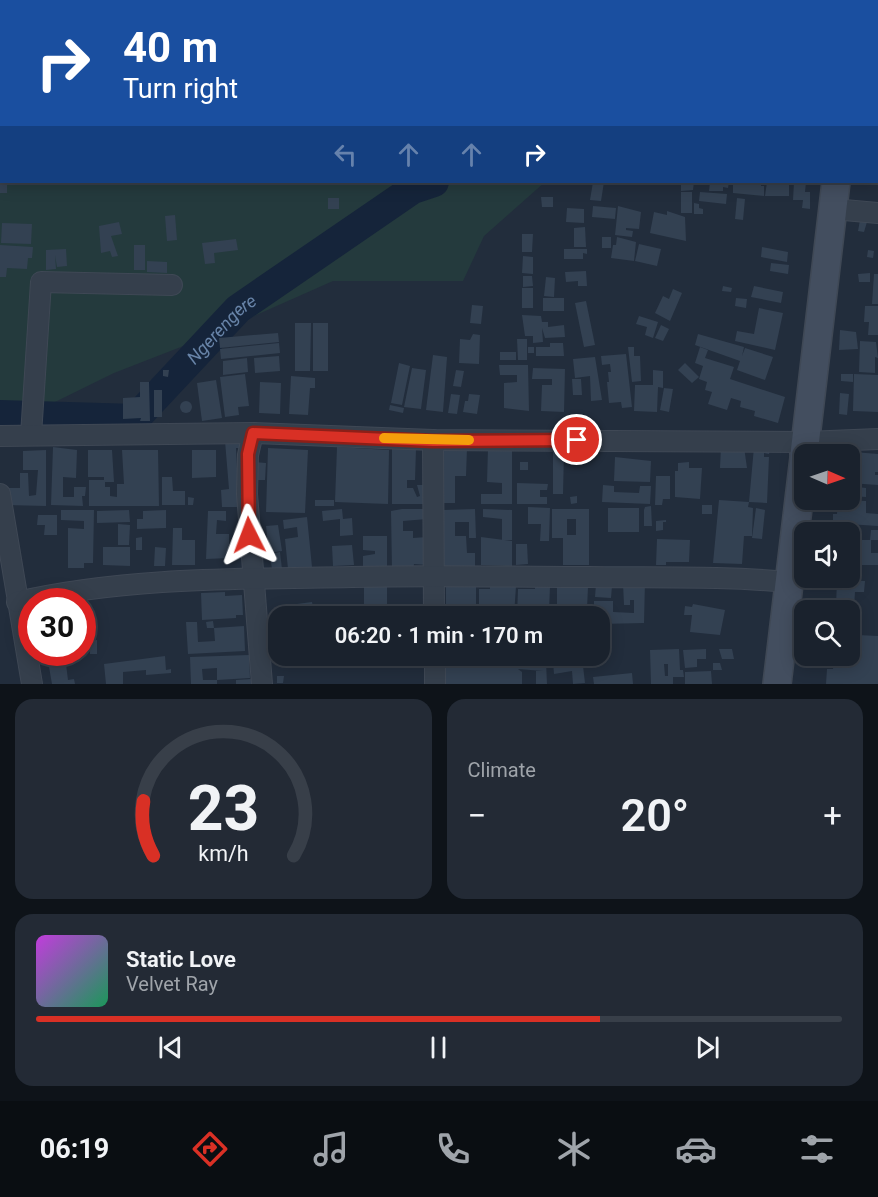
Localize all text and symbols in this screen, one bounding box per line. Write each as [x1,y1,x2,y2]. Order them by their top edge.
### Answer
text: 40 m [123,23,218,72]
icon: right [24,24,102,102]
text: Turn right [123,73,238,105]
icon: left [329,138,362,171]
icon: ahead [392,138,425,171]
icon: ahead [455,138,488,171]
icon: right [518,138,551,171]
water label: Ngerengere [182,289,260,368]
pin [551,414,602,465]
icon: arrive [560,423,593,456]
north arrow [794,444,860,510]
map controls [794,444,860,666]
position arrow [217,503,281,567]
button: sound [794,522,860,588]
speed limit sign: 30 [18,588,96,666]
button: search [794,600,860,666]
text: 06:20 · 1 min · 170 m [335,623,543,648]
text: Climate [468,758,536,782]
text: 23 [187,772,259,845]
text: 20° [620,789,689,842]
text: − [468,796,486,835]
text: + [823,796,842,835]
text: km/h [198,841,248,866]
text: Static Love [126,947,236,972]
text: Velvet Ray [126,972,218,996]
icon: previous [154,1031,187,1064]
icon: pause [422,1031,455,1064]
icon: next [691,1031,724,1064]
icon: directions [189,1128,231,1170]
icon: music [310,1128,352,1170]
icon: phone [432,1128,474,1170]
icon: climate [553,1128,595,1170]
icon: car [675,1128,717,1170]
icon: filters [796,1128,838,1170]
text: 06:19 [40,1133,109,1165]

